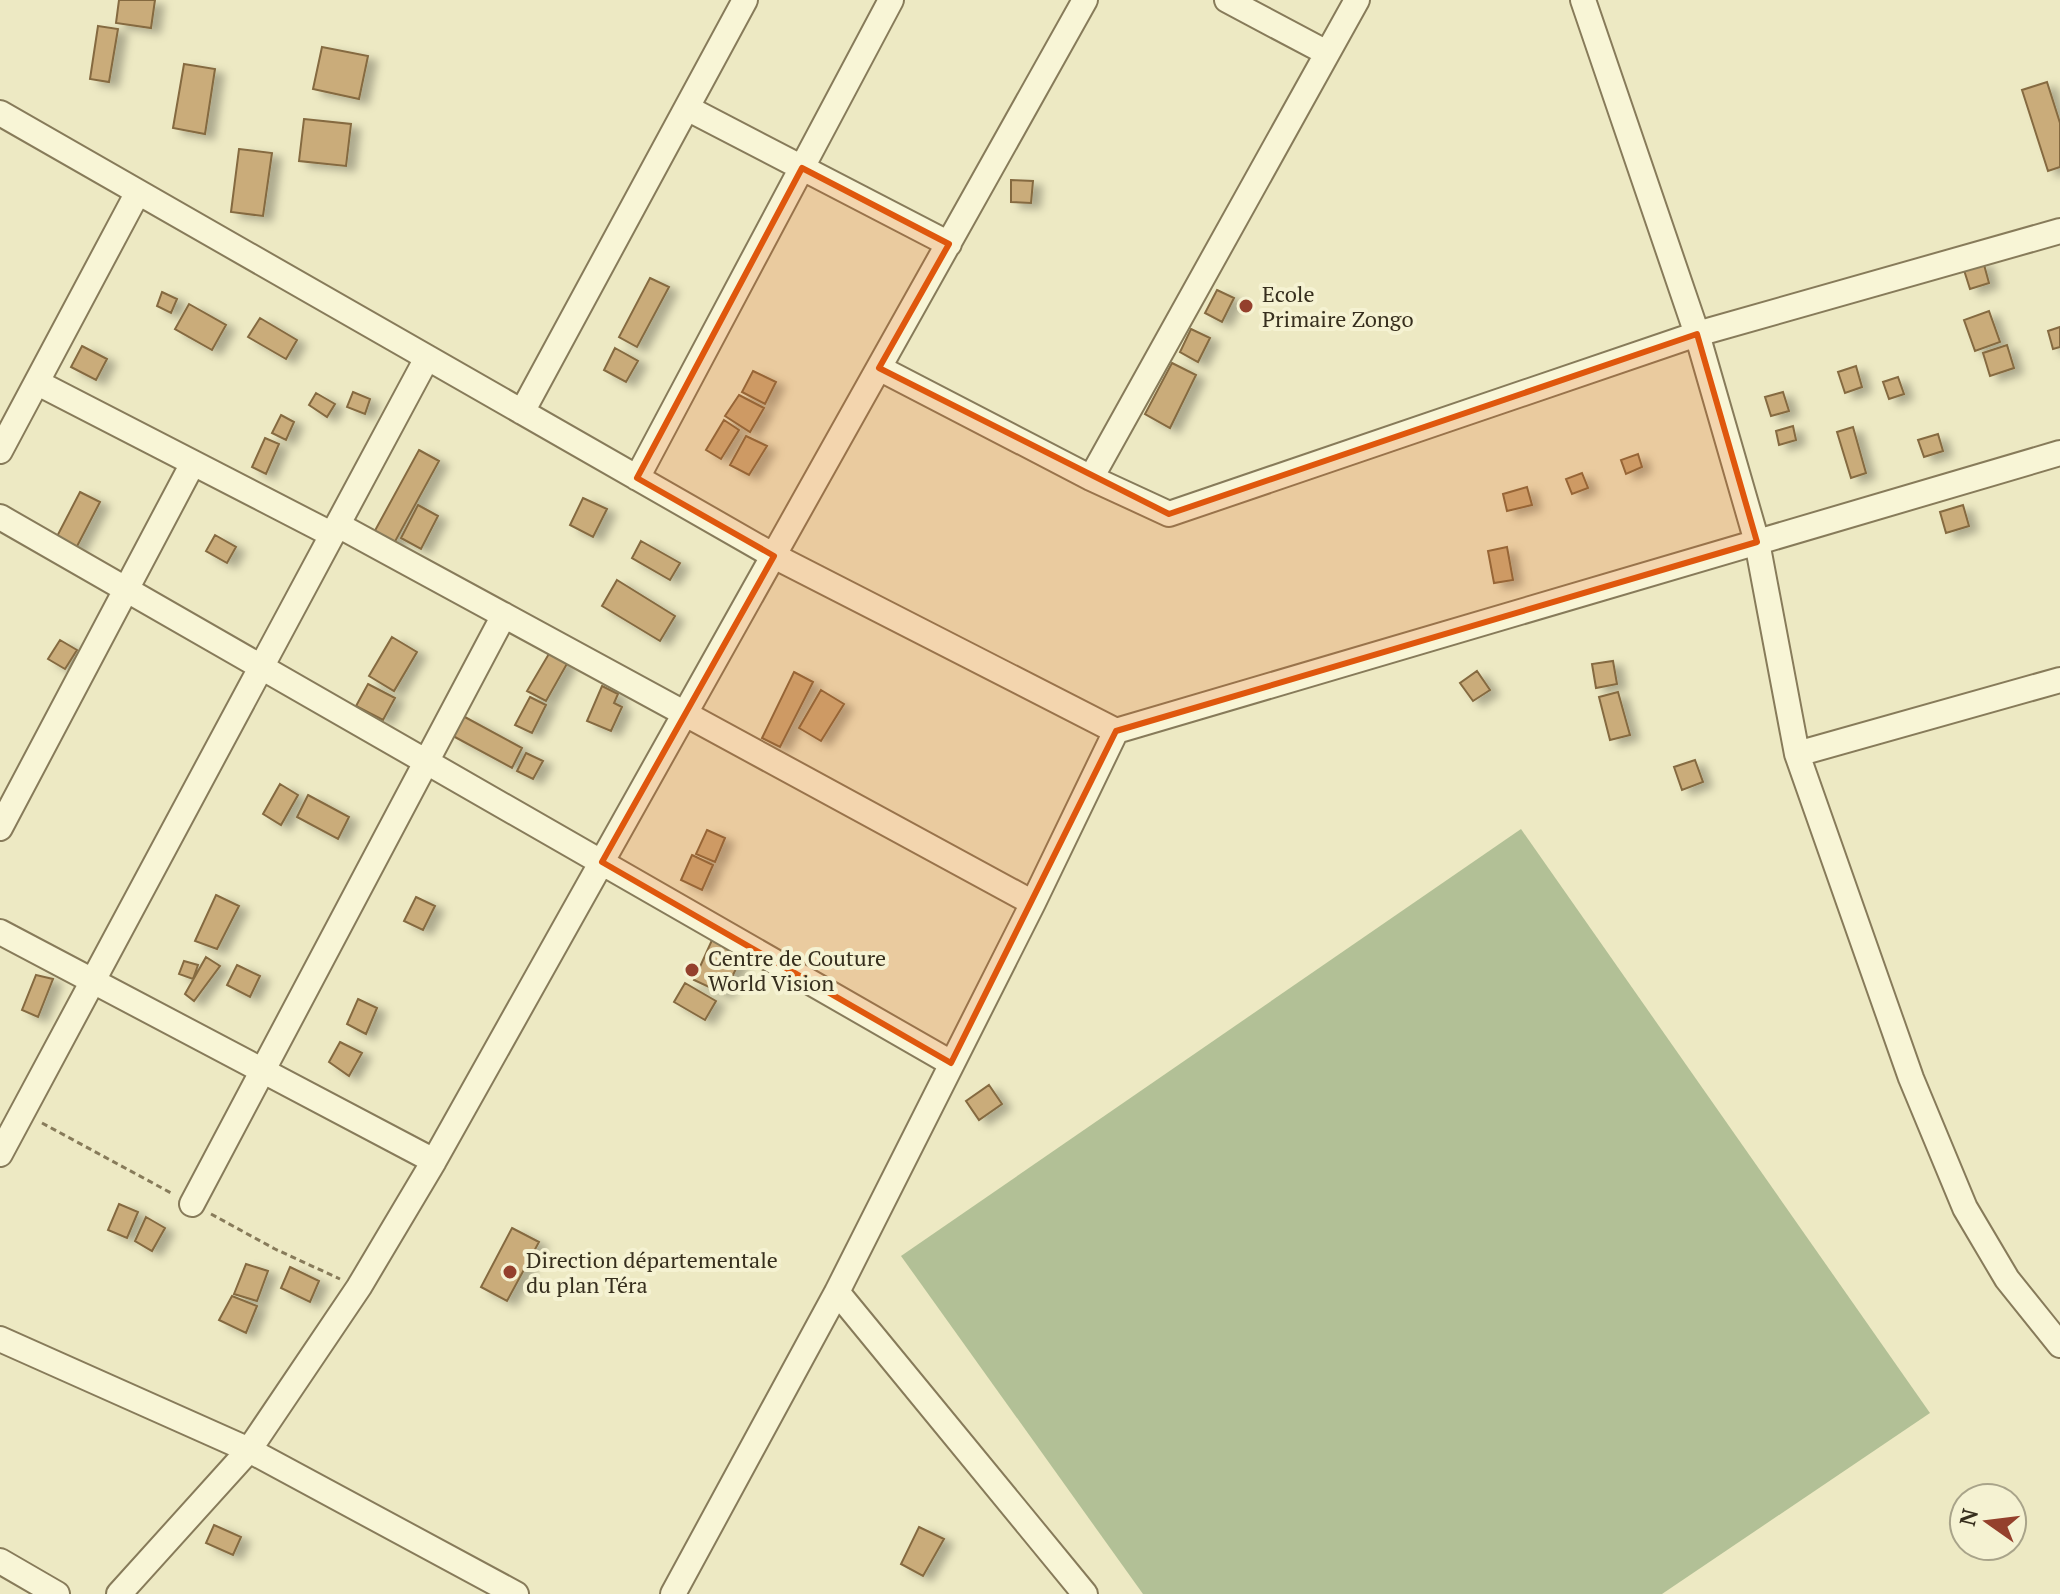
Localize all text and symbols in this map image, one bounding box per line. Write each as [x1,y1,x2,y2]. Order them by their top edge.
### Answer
place label: Ecole Primaire Zongo [1262,279,1414,333]
marker: Ecole Primaire Zongo [1237,297,1255,315]
place label: Centre de Couture World Vision [708,943,886,997]
marker: Centre de Couture World Vision [683,961,701,979]
place label: Direction départementale du plan Téra [526,1245,778,1299]
marker: Direction départementale du plan Téra [501,1263,519,1281]
north arrow [1948,1482,2028,1562]
text: N [1952,1505,1984,1529]

